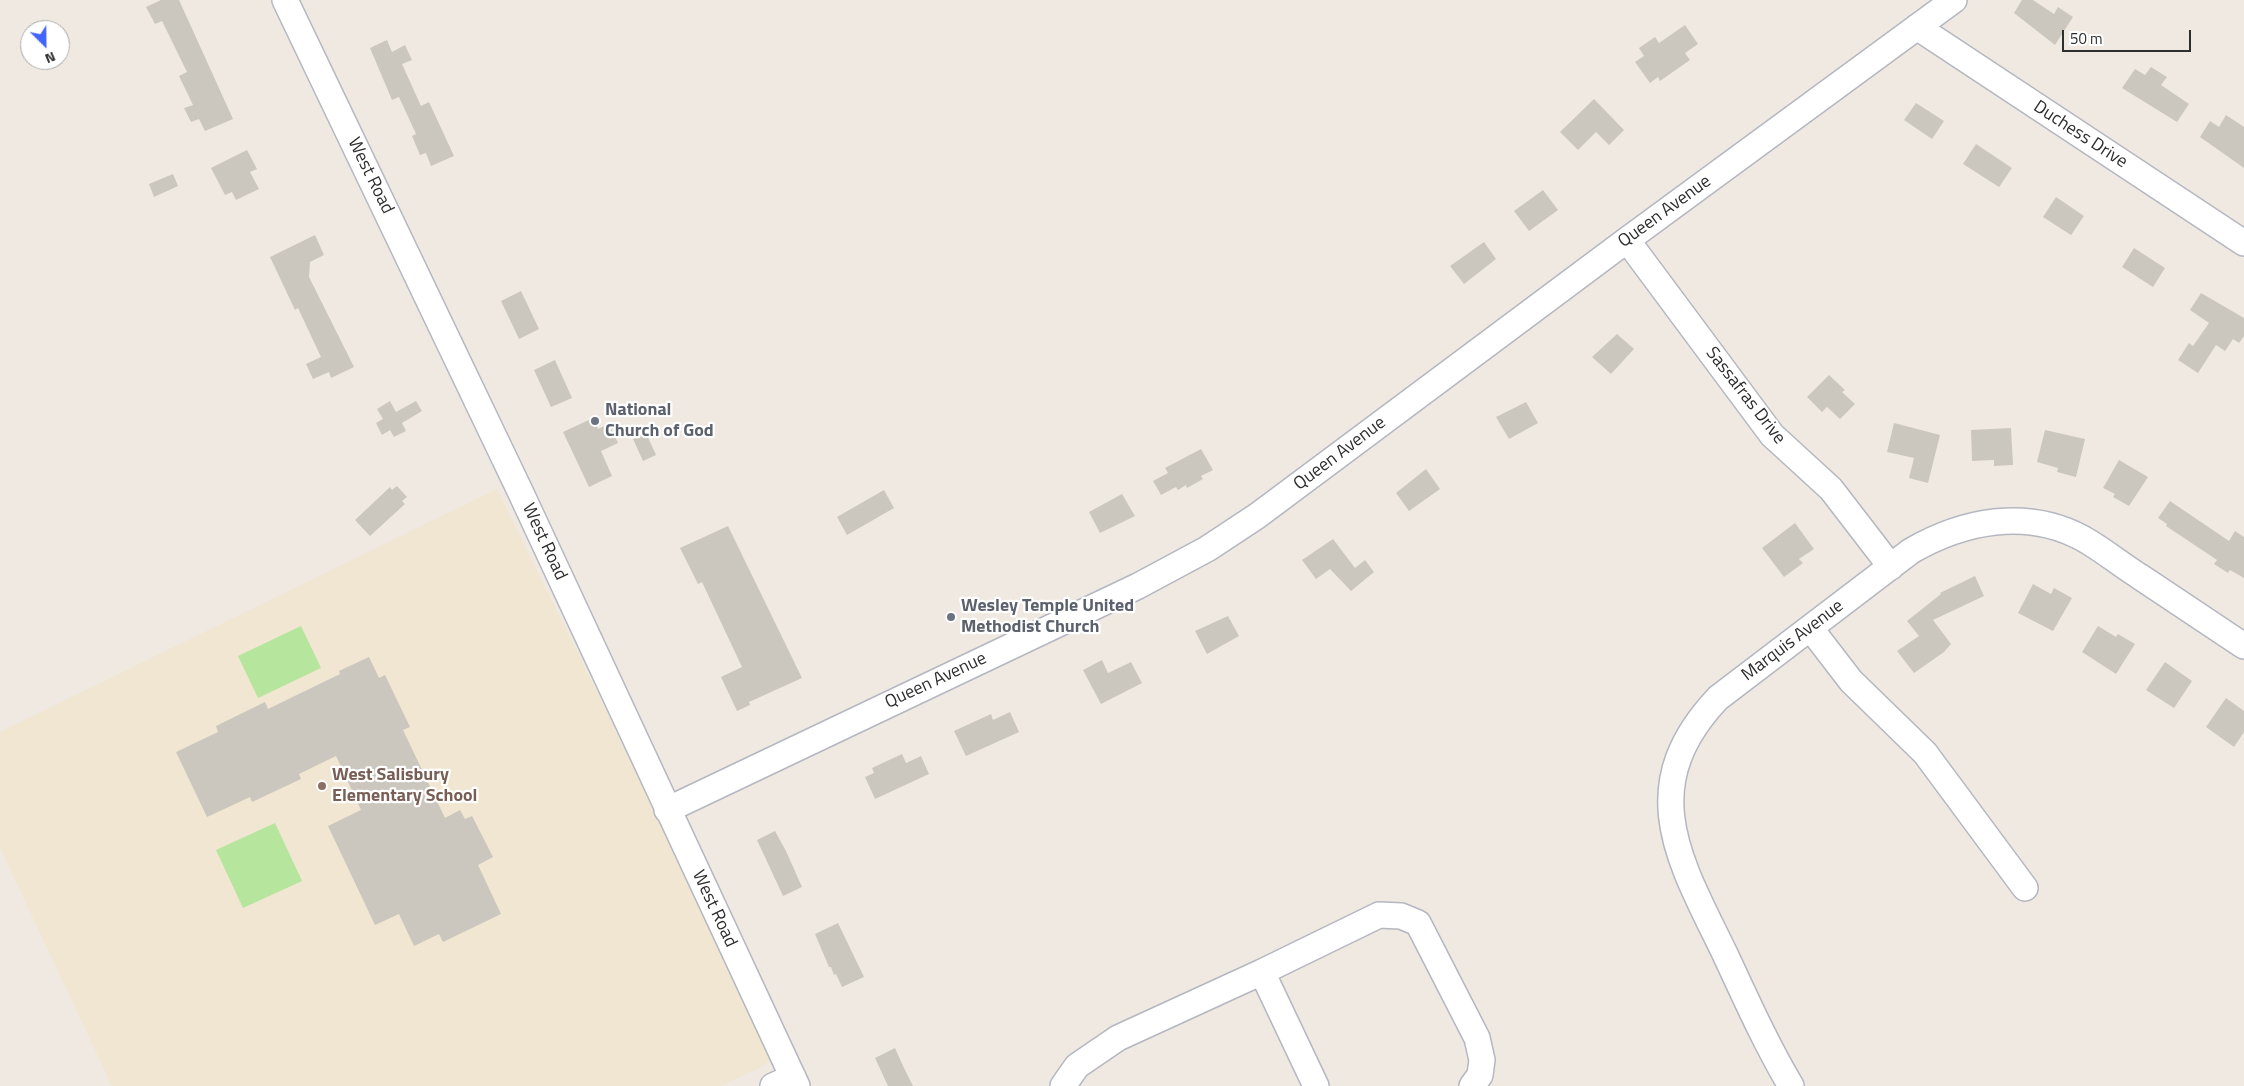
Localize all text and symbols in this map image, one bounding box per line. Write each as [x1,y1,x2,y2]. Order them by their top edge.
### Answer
north arrow [20,20,70,70]
scale bar [2064,20,2193,52]
text: 50 m [2070,27,2103,50]
text: N [42,47,59,70]
street label: Duchess Drive [2029,97,2131,173]
street label: West Road [342,134,398,218]
street label: Queen Avenue [1614,171,1716,253]
street label: Sassafras Drive [1700,343,1790,449]
place label: National Church of God [605,400,714,442]
street label: Queen Avenue [1290,412,1390,496]
marker: National Church of God [589,415,601,427]
street label: West Road [517,500,571,584]
place label: Wesley Temple United Methodist Church [961,596,1134,638]
street label: Marquis Avenue [1738,596,1848,686]
marker: Wesley Temple United Methodist Church [945,611,957,623]
street label: Queen Avenue [882,648,990,714]
place label: West Salisbury Elementary School [332,765,477,808]
marker: West Salisbury Elementary School [316,780,328,792]
street label: West Road [687,867,741,951]

